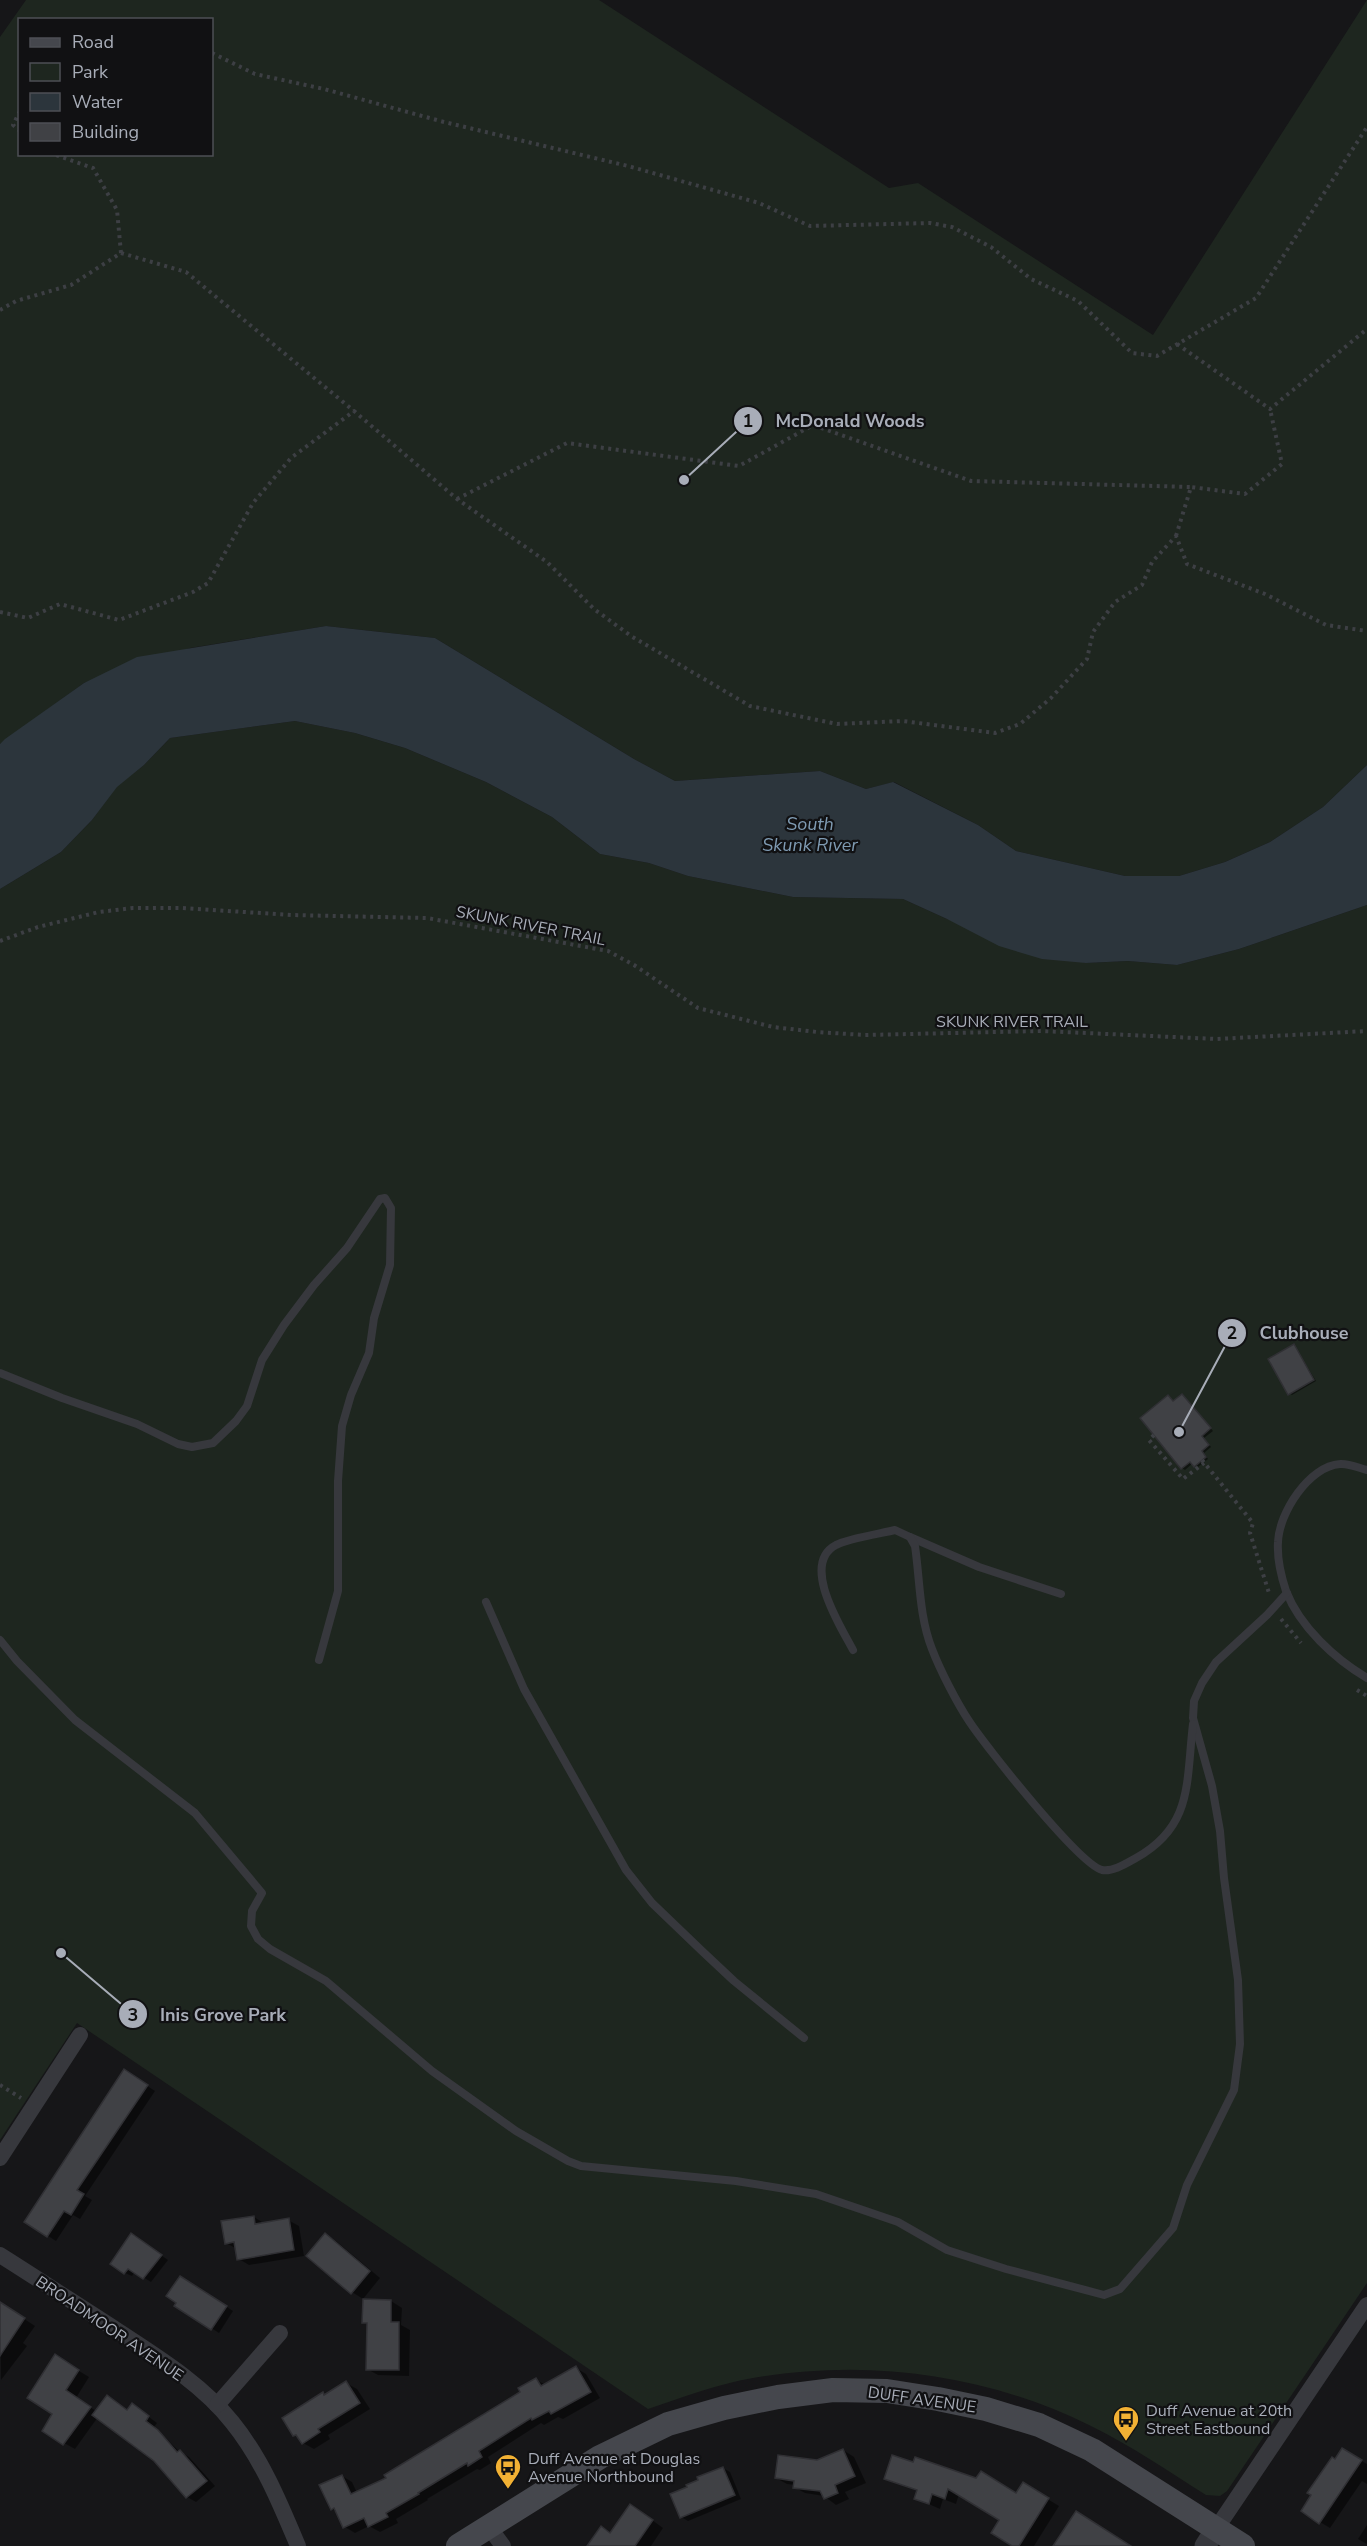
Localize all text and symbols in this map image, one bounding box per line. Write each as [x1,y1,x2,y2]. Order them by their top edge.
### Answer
legend [18,18,213,156]
text: Road [72,30,114,54]
text: Park [72,60,109,84]
text: Water [72,90,123,114]
text: Building [72,120,139,144]
callout: McDonald Woods [733,403,937,439]
text: 1 [743,409,753,433]
text: McDonald Woods [775,409,925,433]
water label: South Skunk River [762,812,858,857]
street label: SKUNK RIVER TRAIL [454,901,608,951]
street label: SKUNK RIVER TRAIL [936,1011,1088,1033]
callout: Clubhouse [1217,1315,1360,1351]
text: 2 [1227,1321,1237,1345]
text: Clubhouse [1259,1321,1349,1345]
callout: Inis Grove Park [118,1996,298,2032]
text: 3 [128,2003,138,2027]
text: Inis Grove Park [160,2003,286,2027]
street label: BROADMOOR AVENUE [31,2271,188,2387]
street label: DUFF AVENUE [866,2382,977,2418]
place label: Duff Avenue at 20th Street Eastbound [1146,2400,1292,2440]
bus stop icon: Duff Avenue at 20th Street Eastbound [1111,2404,1141,2442]
place label: Duff Avenue at Douglas Avenue Northbound [528,2448,700,2488]
bus stop icon: Duff Avenue at Douglas Avenue Northbound [493,2452,523,2490]

